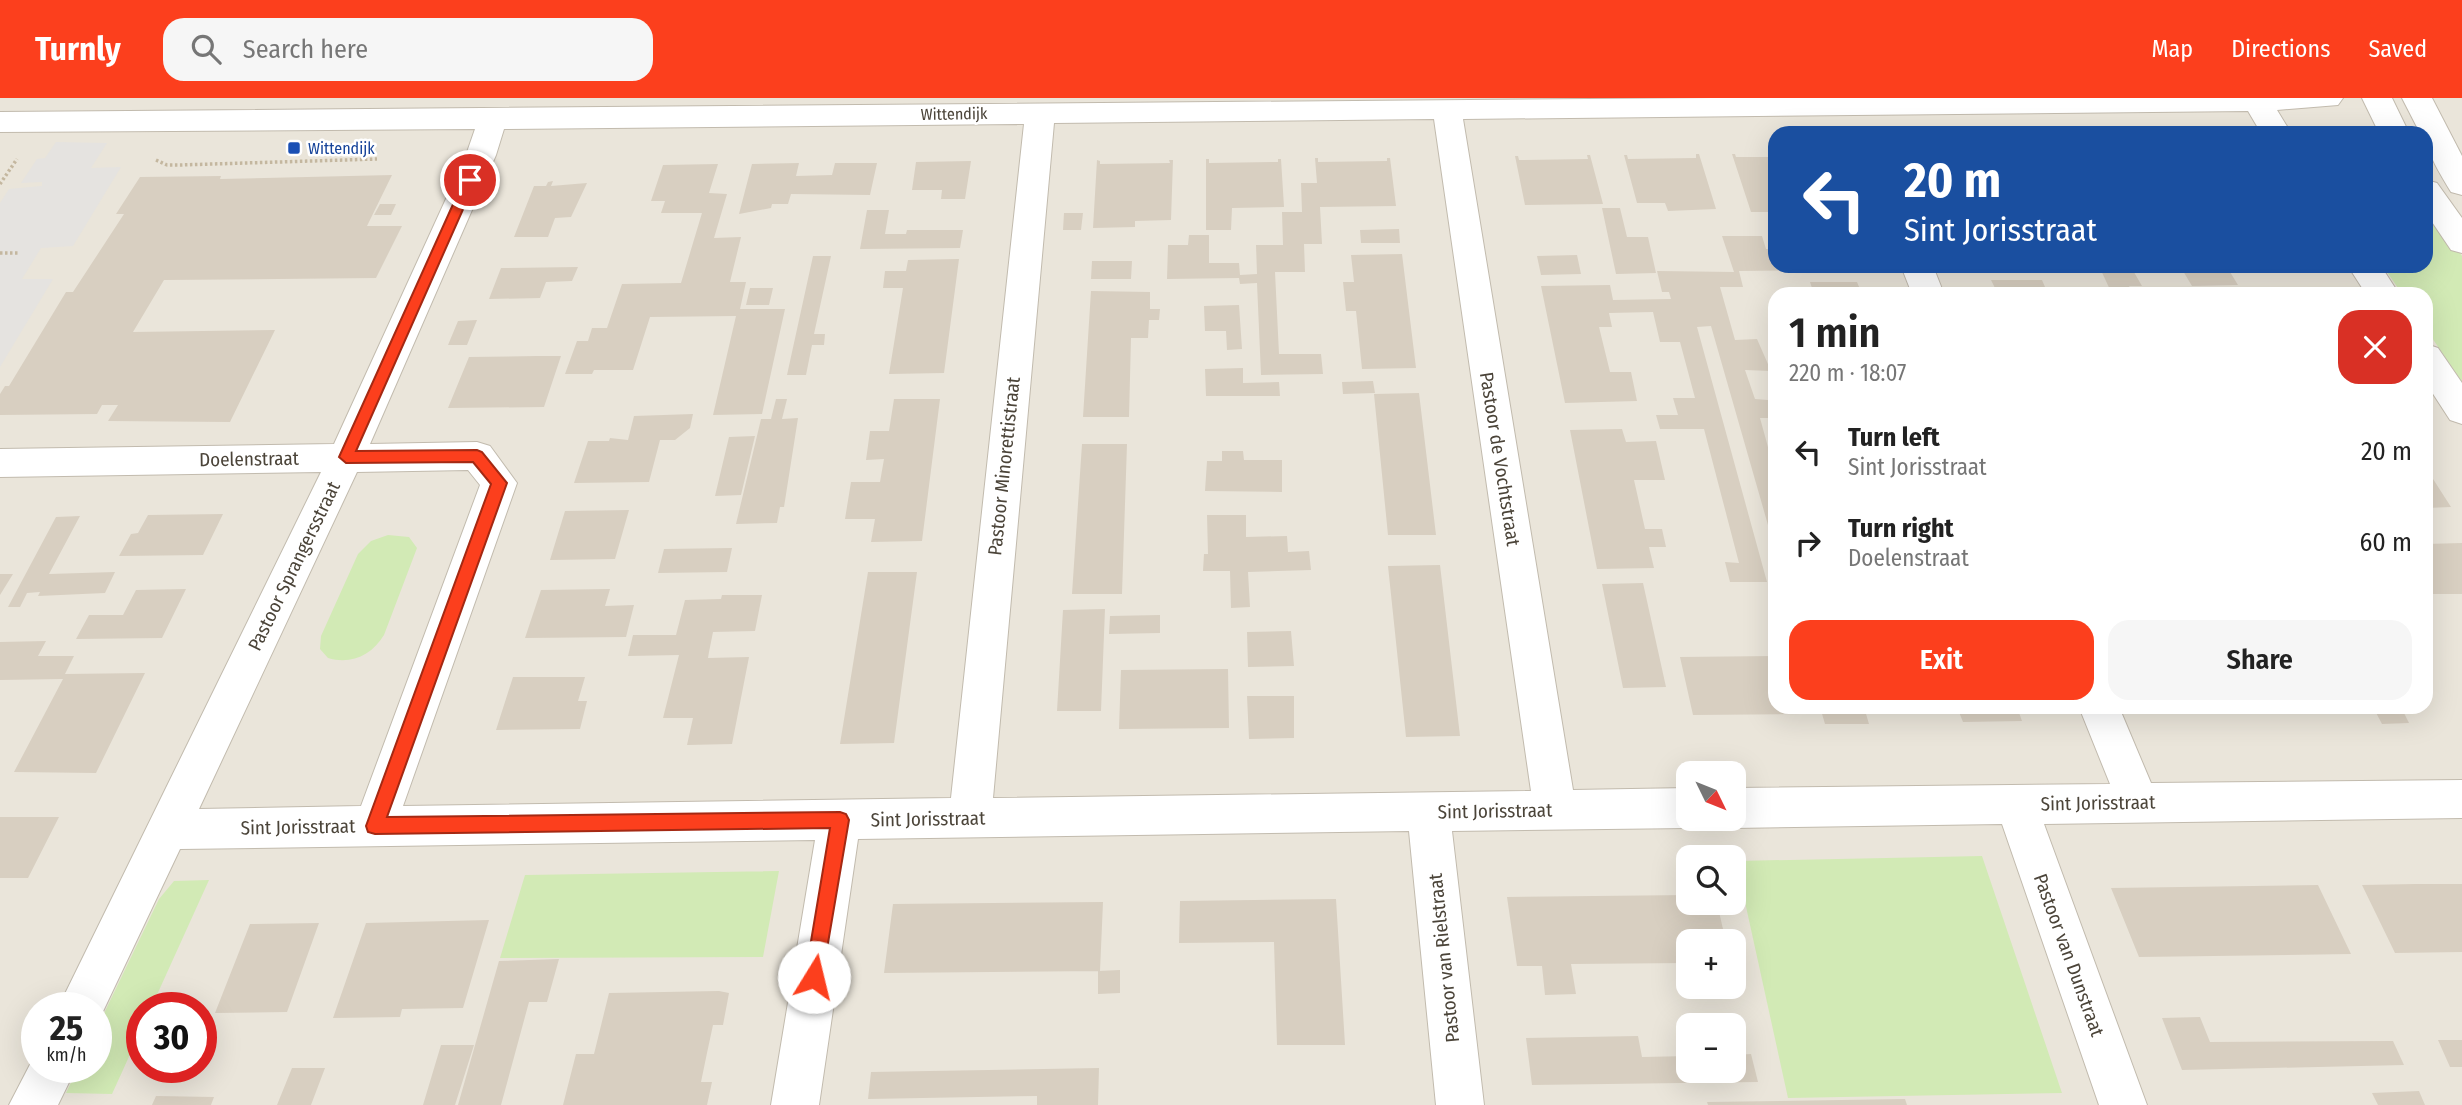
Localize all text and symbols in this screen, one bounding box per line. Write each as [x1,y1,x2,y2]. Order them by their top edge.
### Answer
search box [163,18,653,81]
text: Turnly [35,29,121,69]
icon: search [187,30,225,68]
text: Search here [243,34,368,65]
text: Map [2152,35,2193,63]
text: Directions [2231,35,2330,63]
text: Saved [2368,35,2427,63]
street label: Wittendijk [920,104,988,124]
place label: Wittendijk [308,139,375,158]
marker: Wittendijk [286,140,302,156]
pin [440,150,500,210]
text: 20 m [1904,151,2001,210]
icon: left [1789,154,1880,245]
icon: arrive [451,161,489,199]
text: Sint Jorisstraat [1904,211,2097,249]
text: 1 min [1789,308,1880,358]
button: close [2338,310,2412,384]
text: 220 m · 18:07 [1789,359,1906,387]
street label: Pastoor de Vochtstraat [1475,370,1525,548]
street label: Pastoor Minorettistraat [983,375,1025,556]
text: Turn left [1848,422,1940,453]
icon: left [1789,433,1827,471]
text: 20 m [2361,436,2412,467]
street label: Doelenstraat [199,447,300,471]
text: Sint Jorisstraat [1848,453,1987,481]
street label: Pastoor Sprangersstraat [243,477,345,654]
text: Turn right [1848,513,1954,544]
icon: right [1789,524,1827,562]
text: 60 m [2359,527,2412,558]
text: Doelenstraat [1848,544,1969,572]
button: Exit [1789,620,2094,700]
button: Share [2108,620,2412,700]
north arrow [1676,761,1746,831]
map controls [1676,761,1746,1083]
street label: Sint Jorisstraat [2041,790,2156,815]
street label: Sint Jorisstraat [1438,798,1553,823]
street label: Sint Jorisstraat [871,806,986,831]
street label: Sint Jorisstraat [241,814,356,839]
button: search [1676,845,1746,915]
street label: Pastoor van Dunstraat [2029,871,2109,1040]
street label: Pastoor van Rielstraat [1424,872,1464,1044]
button: + [1676,929,1746,999]
position arrow [777,940,851,1014]
speed limit sign: 30 [126,992,217,1083]
text: 25 [50,1007,83,1049]
button: − [1676,1013,1746,1083]
text: km/h [46,1044,87,1066]

